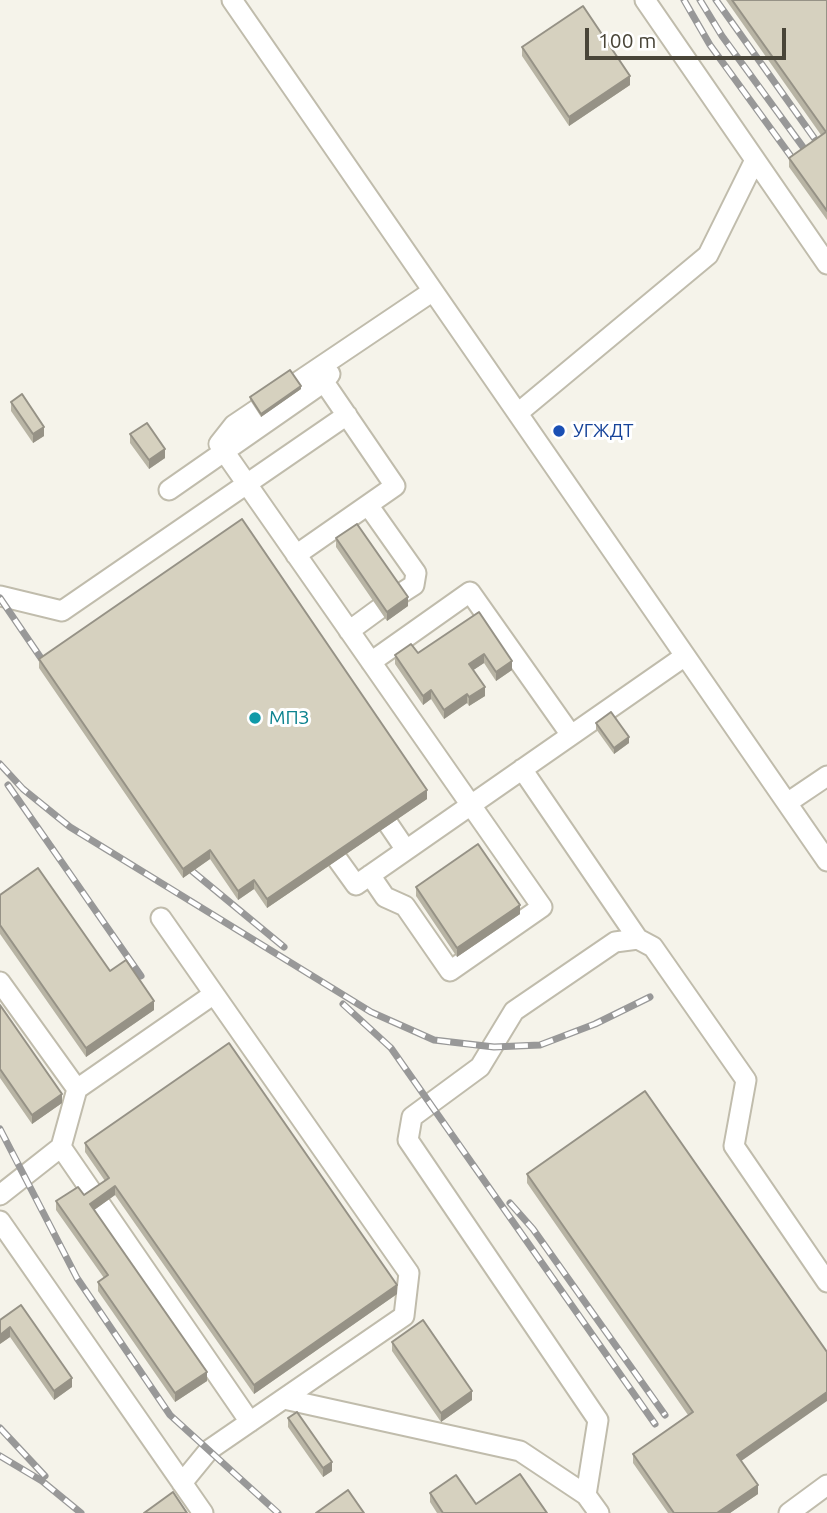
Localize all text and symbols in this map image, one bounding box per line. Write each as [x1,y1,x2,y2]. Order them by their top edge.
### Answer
scale bar [589,14,790,58]
text: 100 m [598,28,656,52]
place label: УГЖДТ [573,420,634,442]
marker: УГЖДТ [551,423,567,439]
place label: МПЗ [269,707,309,729]
marker: МПЗ [247,710,263,726]

